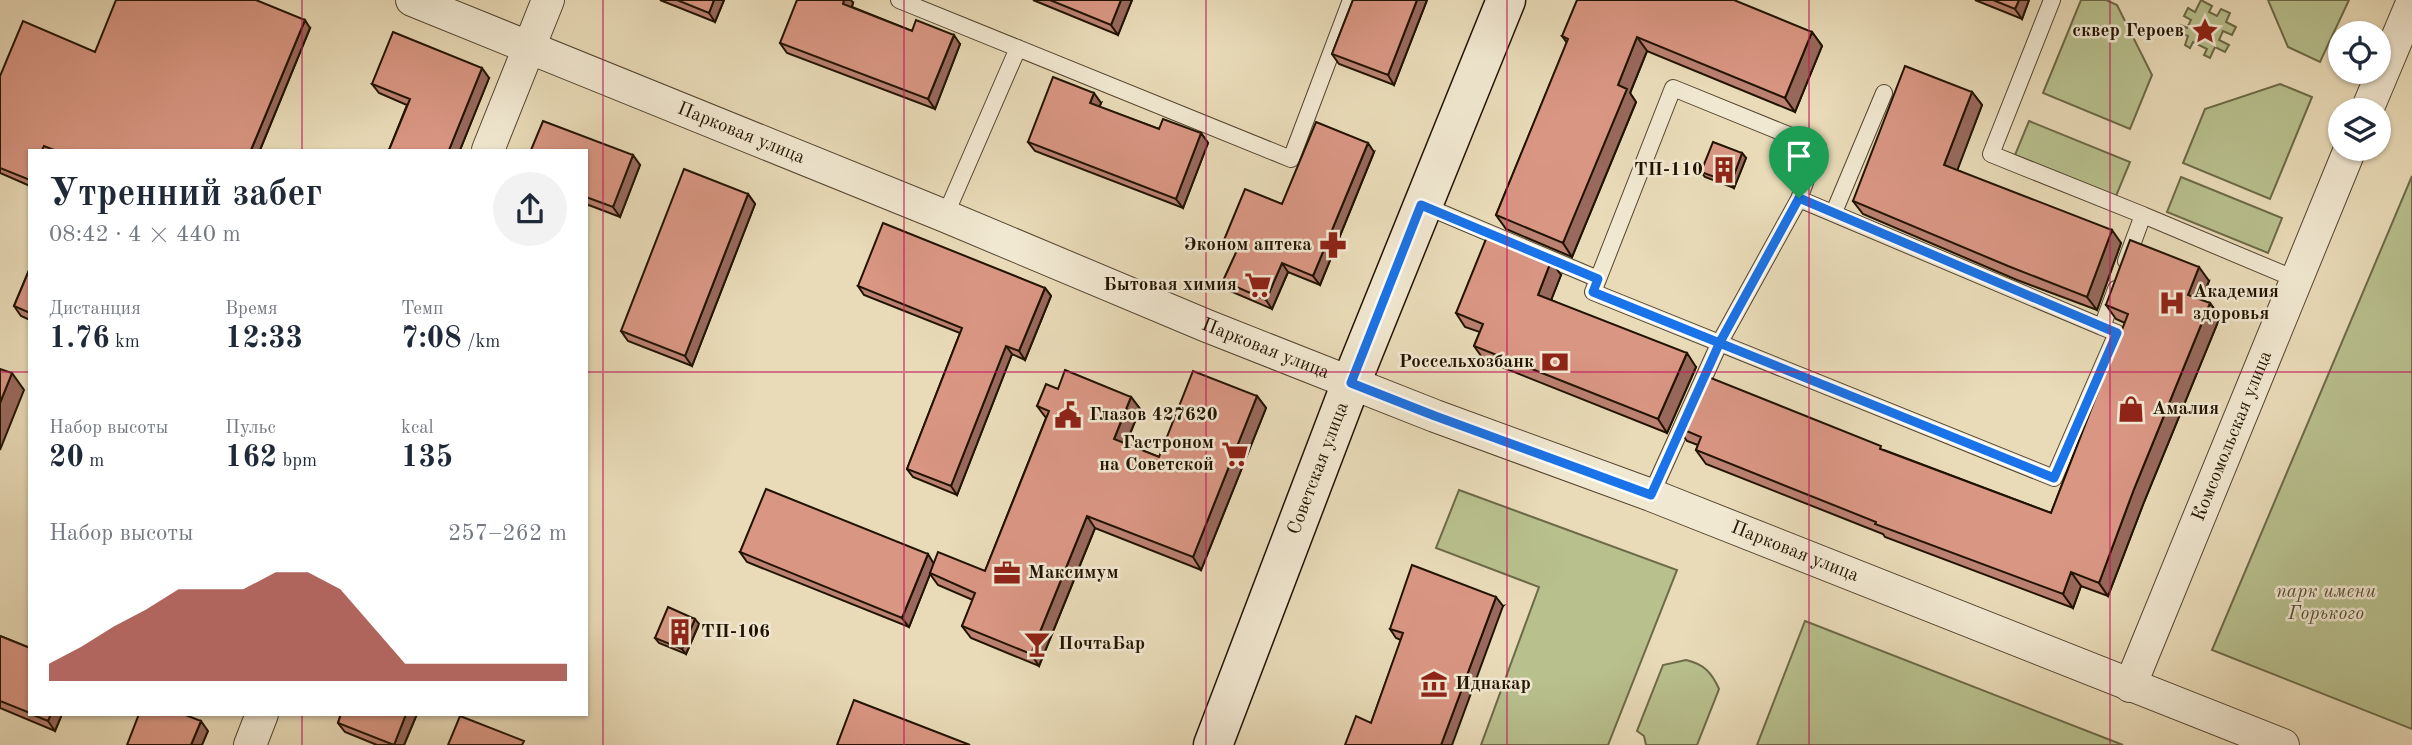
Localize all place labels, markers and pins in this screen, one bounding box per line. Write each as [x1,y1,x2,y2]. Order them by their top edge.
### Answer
place icon: сквер Героев [2190,16,2220,46]
place label: сквер Героев [2072,22,2184,41]
pin [1769,126,1829,198]
building icon: ТП-110 [1709,155,1739,185]
place label: ТП-110 [1634,161,1703,180]
pharmacy icon: Эконом аптека [1318,230,1348,260]
place label: Эконом аптека [1184,236,1312,255]
supermarket icon: Бытовая химия [1243,270,1273,300]
place label: Бытовая химия [1103,276,1237,295]
place label: Академия здоровья [2193,283,2279,324]
hospital icon: Академия здоровья [2157,288,2187,318]
bank icon: Россельхозбанк [1540,347,1570,377]
place label: Россельхозбанк [1399,353,1534,372]
shop icon: Амалия [2116,394,2146,424]
public building icon: Глазов 427620 [1053,400,1083,430]
place label: Амалия [2152,400,2219,419]
place label: Глазов 427620 [1089,406,1218,425]
place label: Гастроном на Советской [1099,434,1214,475]
supermarket icon: Гастроном на Советской [1220,439,1250,469]
office icon: Максимум [992,558,1022,588]
place label: Максимум [1028,564,1119,583]
building icon: ТП-106 [665,617,695,647]
place label: ТП-106 [701,623,770,642]
bar icon: ПочтаБар [1022,629,1052,659]
place label: ПочтаБар [1058,635,1145,654]
museum icon: Иднакар [1419,669,1449,699]
place label: Иднакар [1455,675,1531,694]

